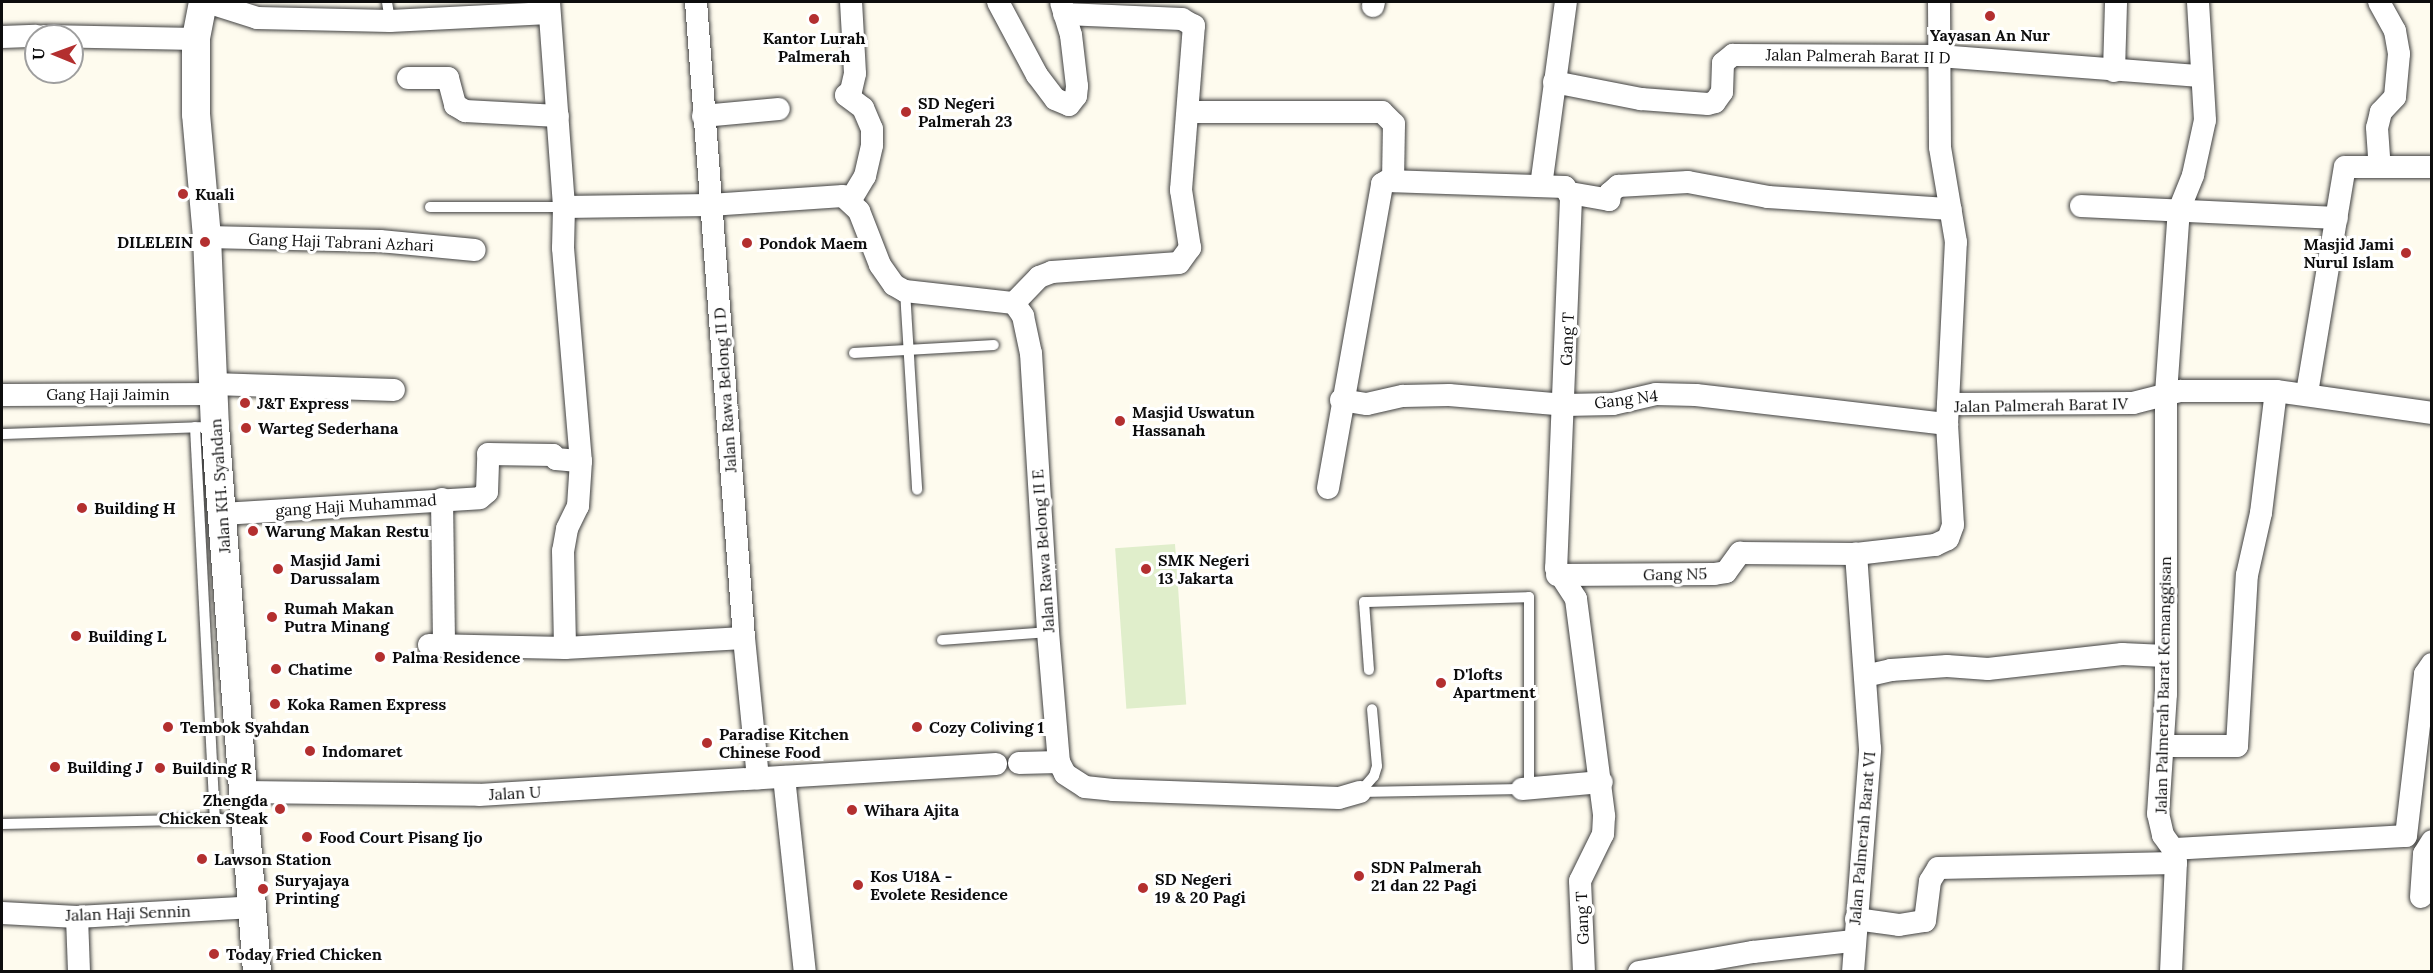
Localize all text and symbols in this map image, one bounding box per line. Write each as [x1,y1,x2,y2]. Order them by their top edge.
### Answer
marker: Yayasan An Nur [1983,9,1997,23]
marker: Kantor Lurah Palmerah [807,12,821,26]
north arrow [24,24,84,84]
place label: Yayasan An Nur [1930,25,2050,45]
place label: Kantor Lurah Palmerah [763,28,865,66]
street label: Jalan Palmerah Barat II D [1765,45,1951,67]
text: U [28,47,48,60]
place label: SD Negeri Palmerah 23 [918,93,1012,131]
marker: SD Negeri Palmerah 23 [899,105,913,119]
place label: Kuali [195,184,234,204]
marker: Kuali [176,187,190,201]
street label: Gang Haji Tabrani Azhari [248,229,434,255]
place label: DILELEIN [117,232,193,252]
place label: Pondok Maem [759,233,868,253]
place label: Masjid Jami Nurul Islam [2303,234,2394,272]
marker: DILELEIN [198,235,212,249]
marker: Pondok Maem [740,236,754,250]
marker: Masjid Jami Nurul Islam [2399,246,2413,260]
street label: Jalan Rawa Belong II D [710,307,740,473]
street label: Gang T [1556,312,1578,366]
street label: Gang Haji Jaimin [46,384,170,404]
street label: Gang N4 [1593,386,1659,412]
place label: J&T Express [257,393,349,413]
street label: Jalan Palmerah Barat IV [1954,394,2128,416]
marker: J&T Express [238,396,252,410]
place label: Masjid Uswatun Hassanah [1132,402,1255,440]
marker: Masjid Uswatun Hassanah [1113,414,1127,428]
street label: Jalan KH. Syahdan [206,418,234,554]
place label: Warteg Sederhana [258,418,398,438]
marker: Warteg Sederhana [239,421,253,435]
street label: Jalan Rawa Belong II E [1028,469,1058,633]
street label: gang Haji Muhammad [275,490,437,520]
place label: Building H [94,498,176,518]
marker: Building H [75,501,89,515]
place label: Warung Makan Restu [265,521,429,541]
marker: Warung Makan Restu [246,524,260,538]
place label: Masjid Jami Darussalam [290,550,380,588]
place label: SMK Negeri 13 Jakarta [1158,550,1250,588]
street label: Jalan Palmerah Barat Kemanggisan [2151,556,2175,814]
marker: Masjid Jami Darussalam [271,562,285,576]
marker: SMK Negeri 13 Jakarta [1139,562,1153,576]
street label: Gang N5 [1643,564,1707,584]
place label: Rumah Makan Putra Minang [284,598,394,636]
marker: Rumah Makan Putra Minang [265,610,279,624]
place label: Building L [88,626,166,646]
marker: Building L [69,629,83,643]
place label: Palma Residence [392,647,520,667]
marker: Palma Residence [373,650,387,664]
place label: Chatime [288,659,352,679]
marker: Chatime [269,662,283,676]
place label: D'lofts Apartment [1453,664,1536,702]
marker: D'lofts Apartment [1434,676,1448,690]
place label: Koka Ramen Express [287,694,446,714]
marker: Koka Ramen Express [268,697,282,711]
place label: Tembok Syahdan [180,717,309,737]
place label: Cozy Coliving 1 [929,717,1044,737]
marker: Tembok Syahdan [161,720,175,734]
marker: Cozy Coliving 1 [910,720,924,734]
place label: Paradise Kitchen Chinese Food [719,724,849,762]
marker: Paradise Kitchen Chinese Food [700,736,714,750]
place label: Indomaret [322,741,403,761]
marker: Indomaret [303,744,317,758]
street label: Jalan Palmerah Barat VI [1845,751,1879,925]
place label: Building J [67,757,143,777]
place label: Building R [172,758,252,778]
marker: Building J [48,760,62,774]
marker: Building R [153,761,167,775]
street label: Jalan U [488,782,542,804]
place label: Zhengda Chicken Steak [159,790,268,828]
place label: Wihara Ajita [864,800,959,820]
marker: Zhengda Chicken Steak [273,802,287,816]
marker: Wihara Ajita [845,803,859,817]
place label: Food Court Pisang Ijo [319,827,482,847]
marker: Food Court Pisang Ijo [300,830,314,844]
place label: Lawson Station [214,849,332,869]
marker: Lawson Station [195,852,209,866]
place label: SDN Palmerah 21 dan 22 Pagi [1371,857,1482,895]
place label: Kos U18A - Evolete Residence [870,866,1008,904]
place label: SD Negeri 19 & 20 Pagi [1155,869,1246,907]
marker: SDN Palmerah 21 dan 22 Pagi [1352,869,1366,883]
place label: Suryajaya Printing [275,870,349,908]
marker: Kos U18A - Evolete Residence [851,878,865,892]
marker: SD Negeri 19 & 20 Pagi [1136,881,1150,895]
marker: Suryajaya Printing [256,882,270,896]
street label: Gang T [1571,891,1593,945]
street label: Jalan Haji Sennin [65,901,191,925]
place label: Today Fried Chicken [226,944,382,964]
marker: Today Fried Chicken [207,947,221,961]

